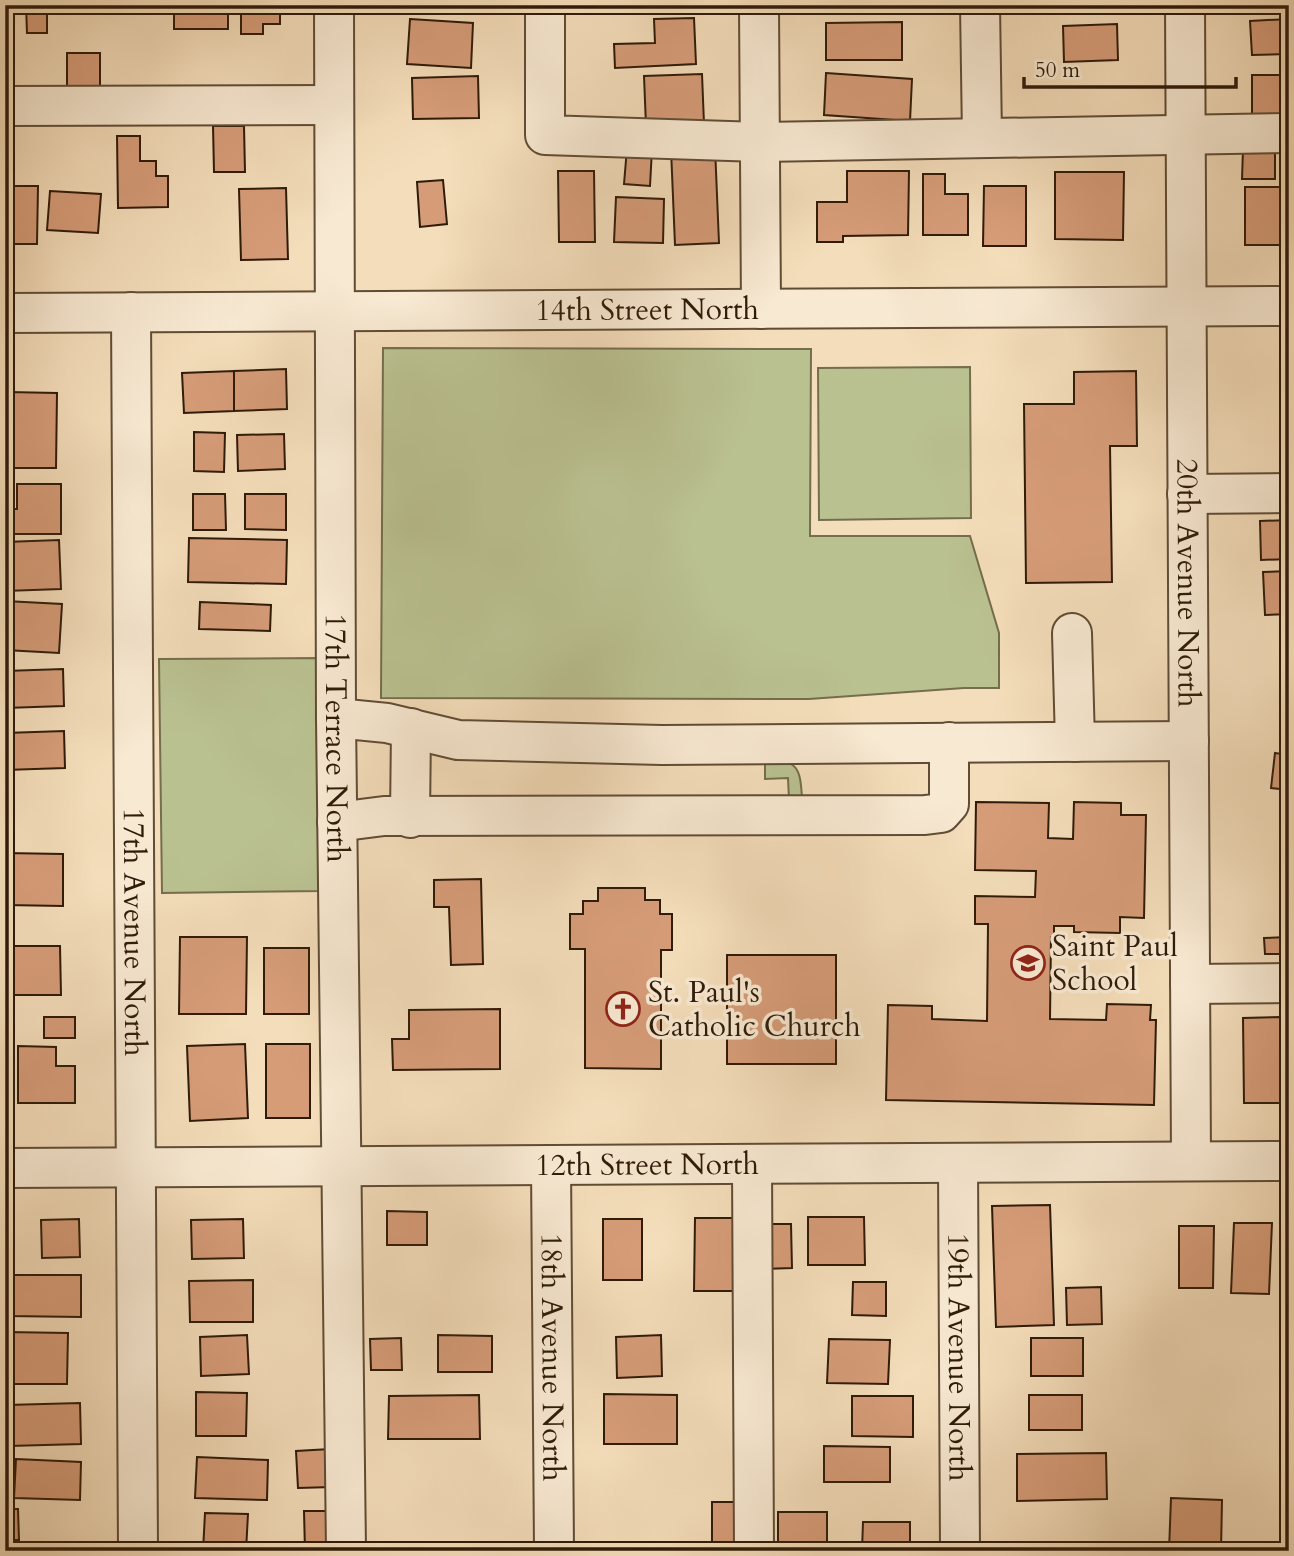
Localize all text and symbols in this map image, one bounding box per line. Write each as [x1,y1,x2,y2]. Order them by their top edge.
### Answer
scale bar [1024,46,1236,90]
text: 50 m [1035,56,1080,85]
street label: 14th Street North [535,288,760,331]
street label: 20th Avenue North [1167,458,1209,708]
street label: 17th Terrace North [315,613,358,863]
street label: 17th Avenue North [113,807,156,1057]
place label: Saint Paul School [1052,926,1178,1001]
school or university icon: Saint Paul School [1009,944,1047,982]
place label: St. Paul's Catholic Church [648,972,861,1047]
church icon: St. Paul's Catholic Church [604,990,642,1028]
street label: 12th Street North [535,1143,760,1186]
street label: 18th Avenue North [531,1232,574,1482]
street label: 19th Avenue North [938,1232,980,1482]

